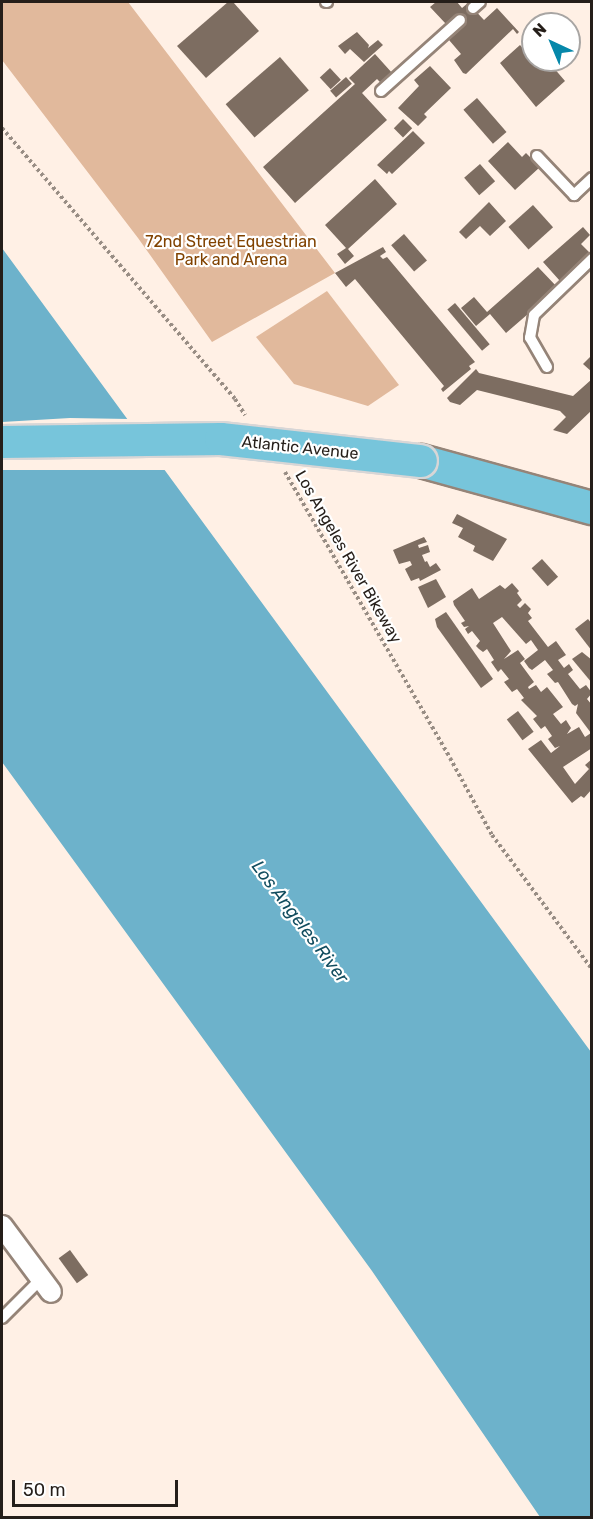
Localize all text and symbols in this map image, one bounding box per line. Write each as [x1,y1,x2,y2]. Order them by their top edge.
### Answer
north arrow [521,12,581,72]
text: N [529,19,550,41]
park label: 72nd Street Equestrian Park and Arena [145,232,317,270]
street label: Atlantic Avenue [240,432,360,464]
street label: Los Angeles River Bikeway [290,467,406,647]
water label: Los Angeles River [247,856,353,988]
scale bar [15,1468,182,1506]
text: 50 m [23,1479,66,1501]

